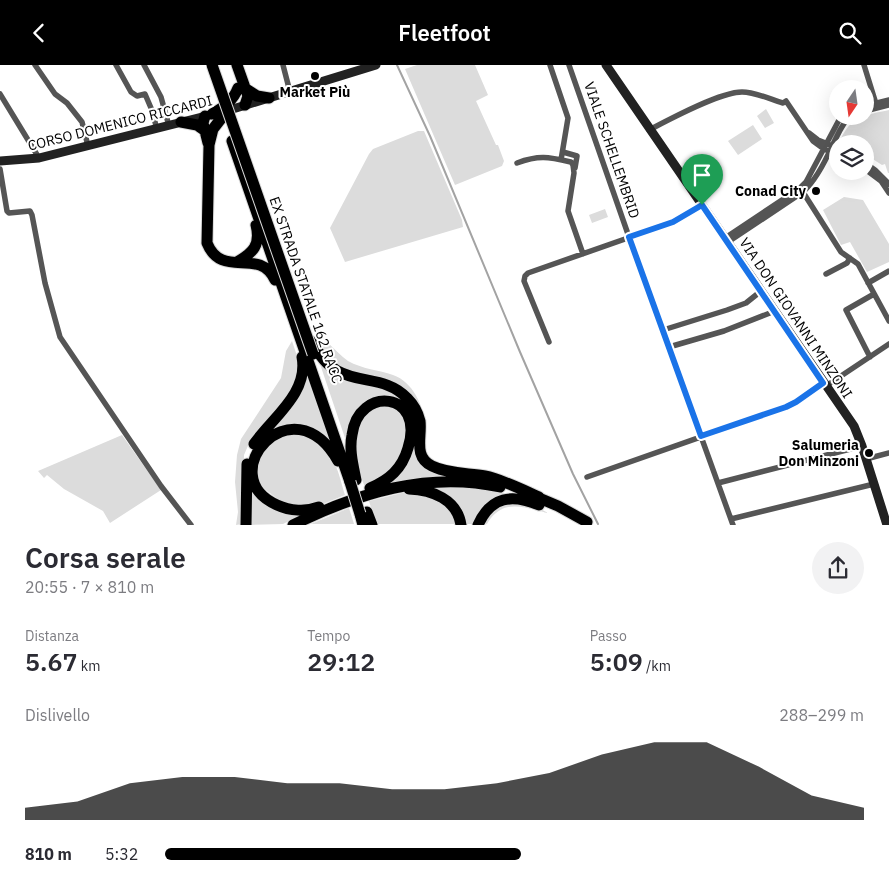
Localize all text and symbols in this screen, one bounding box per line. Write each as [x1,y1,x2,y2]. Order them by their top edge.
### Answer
text: Fleetfoot [398,18,491,47]
icon: back [25,19,53,47]
icon: search [836,19,864,47]
marker: Market Più [309,70,321,82]
street label: VIALE SCHELLEMBRID [580,79,644,221]
north arrow [829,80,874,125]
map controls [829,80,874,180]
place label: Market Più [280,83,350,101]
street label: CORSO DOMENICO RICCARDI [26,91,214,155]
button: layers [829,135,874,180]
pin [681,154,723,205]
icon: arrive [688,161,716,189]
place label: Conad City [735,182,807,200]
marker: Conad City [810,185,822,197]
street label: EX STRADA STATALE 162 RACC [265,194,347,386]
street label: VIA DON GIOVANNI MINZONI [735,234,857,402]
place label: Salumeria Don Minzoni [779,436,859,470]
marker: Salumeria Don Minzoni [863,447,875,459]
text: Corsa serale [25,539,186,576]
button: share [812,542,864,594]
text: 20:55 · 7 × 810 m [25,577,154,597]
text: Distanza [25,627,79,645]
text: Tempo [307,627,350,645]
text: Passo [590,627,627,645]
text: 5.67 [25,645,77,678]
text: 29:12 [307,645,375,678]
text: 5:09 [590,645,643,678]
text: km [77,657,100,675]
text: /km [643,657,671,675]
text: Dislivello [25,705,90,725]
text: 288–299 m [779,705,864,725]
text: 810 m [25,844,72,864]
text: 5:32 [105,844,138,864]

